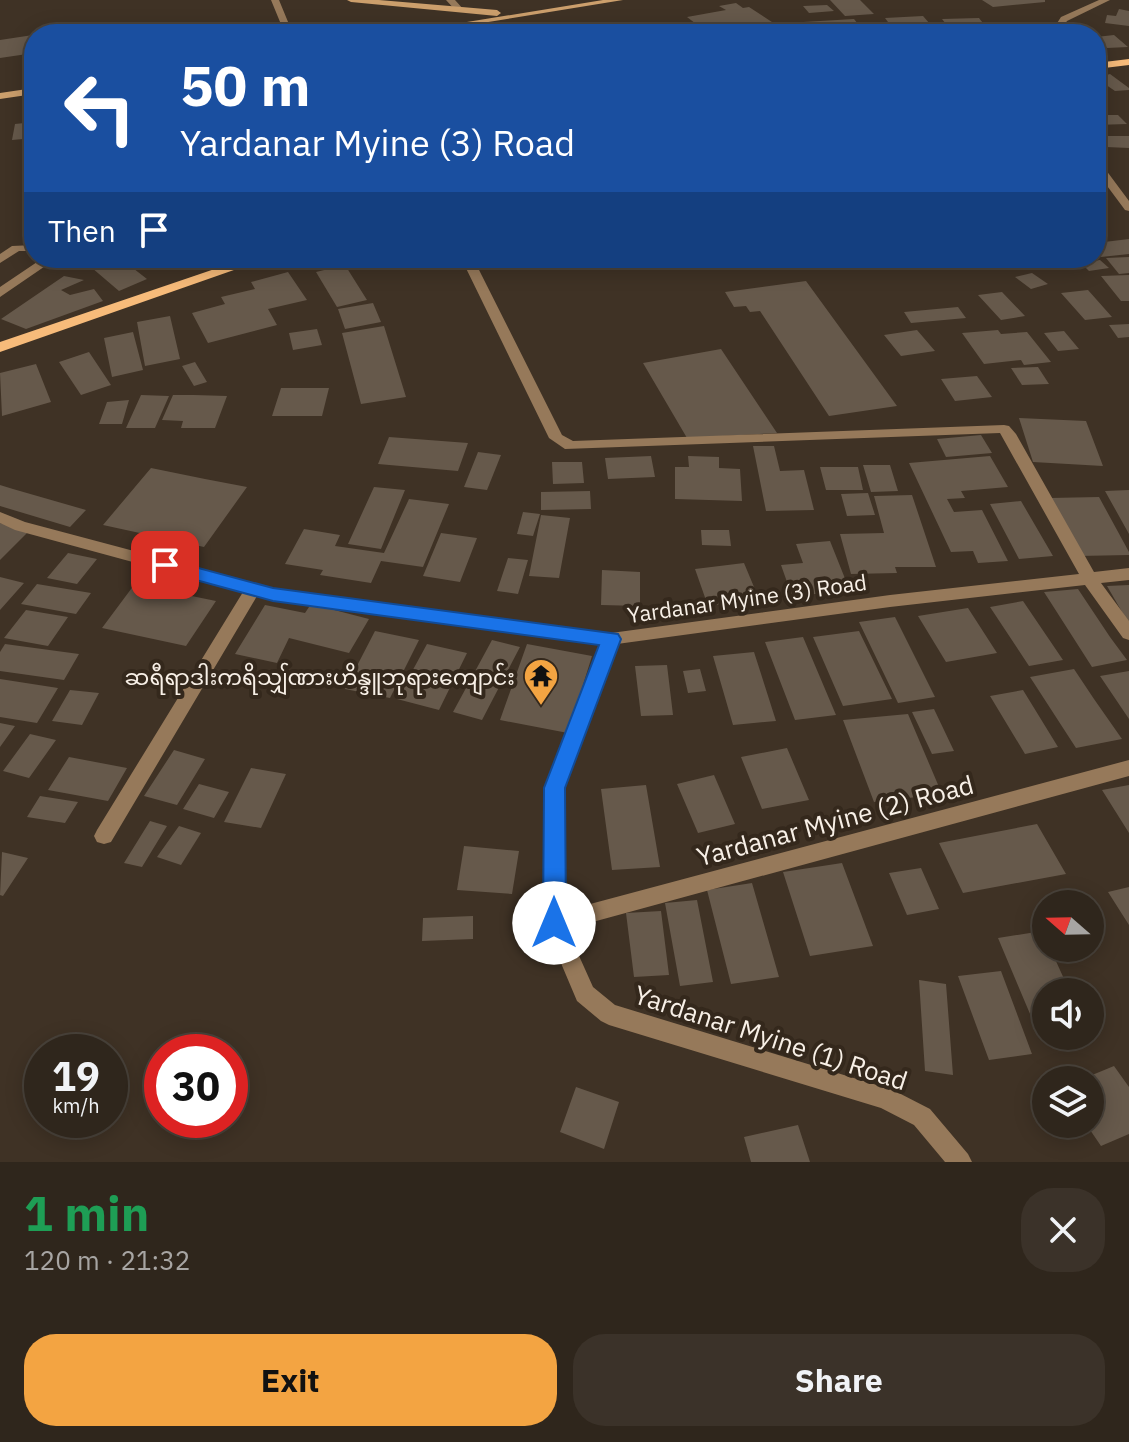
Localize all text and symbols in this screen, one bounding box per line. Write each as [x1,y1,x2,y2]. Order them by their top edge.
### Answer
text: 50 m [180,49,310,121]
icon: left [48,56,152,160]
text: Yardanar Myine (3) Road [180,119,575,166]
icon: arrive [132,208,176,252]
text: Then [48,211,116,250]
pin [131,531,199,599]
icon: arrive [143,543,187,587]
street label: Yardanar Myine (3) Road [625,567,869,629]
temple icon: ဆရီရာဒါးကရိသျှ်ဏားဟိန္ဒူဘုရားကျောင်း [522,657,560,707]
place label: ဆရီရာဒါးကရိသျှ်ဏားဟိန္ဒူဘုရားကျောင်း [125,662,515,696]
street label: Yardanar Myine (2) Road [693,767,977,873]
position arrow [512,881,596,965]
north arrow [1032,890,1104,962]
map controls [1032,890,1104,1138]
street label: Yardanar Myine (1) Road [630,977,912,1097]
button: sound [1032,978,1104,1050]
speed limit sign: 30 [144,1034,248,1138]
text: 19 [52,1050,100,1102]
button: layers [1032,1066,1104,1138]
text: km/h [52,1092,100,1119]
text: 1 min [24,1182,149,1244]
button: close [1021,1188,1105,1272]
text: 120 m · 21:32 [24,1243,190,1277]
button: Exit [24,1334,557,1426]
button: Share [573,1334,1105,1426]

